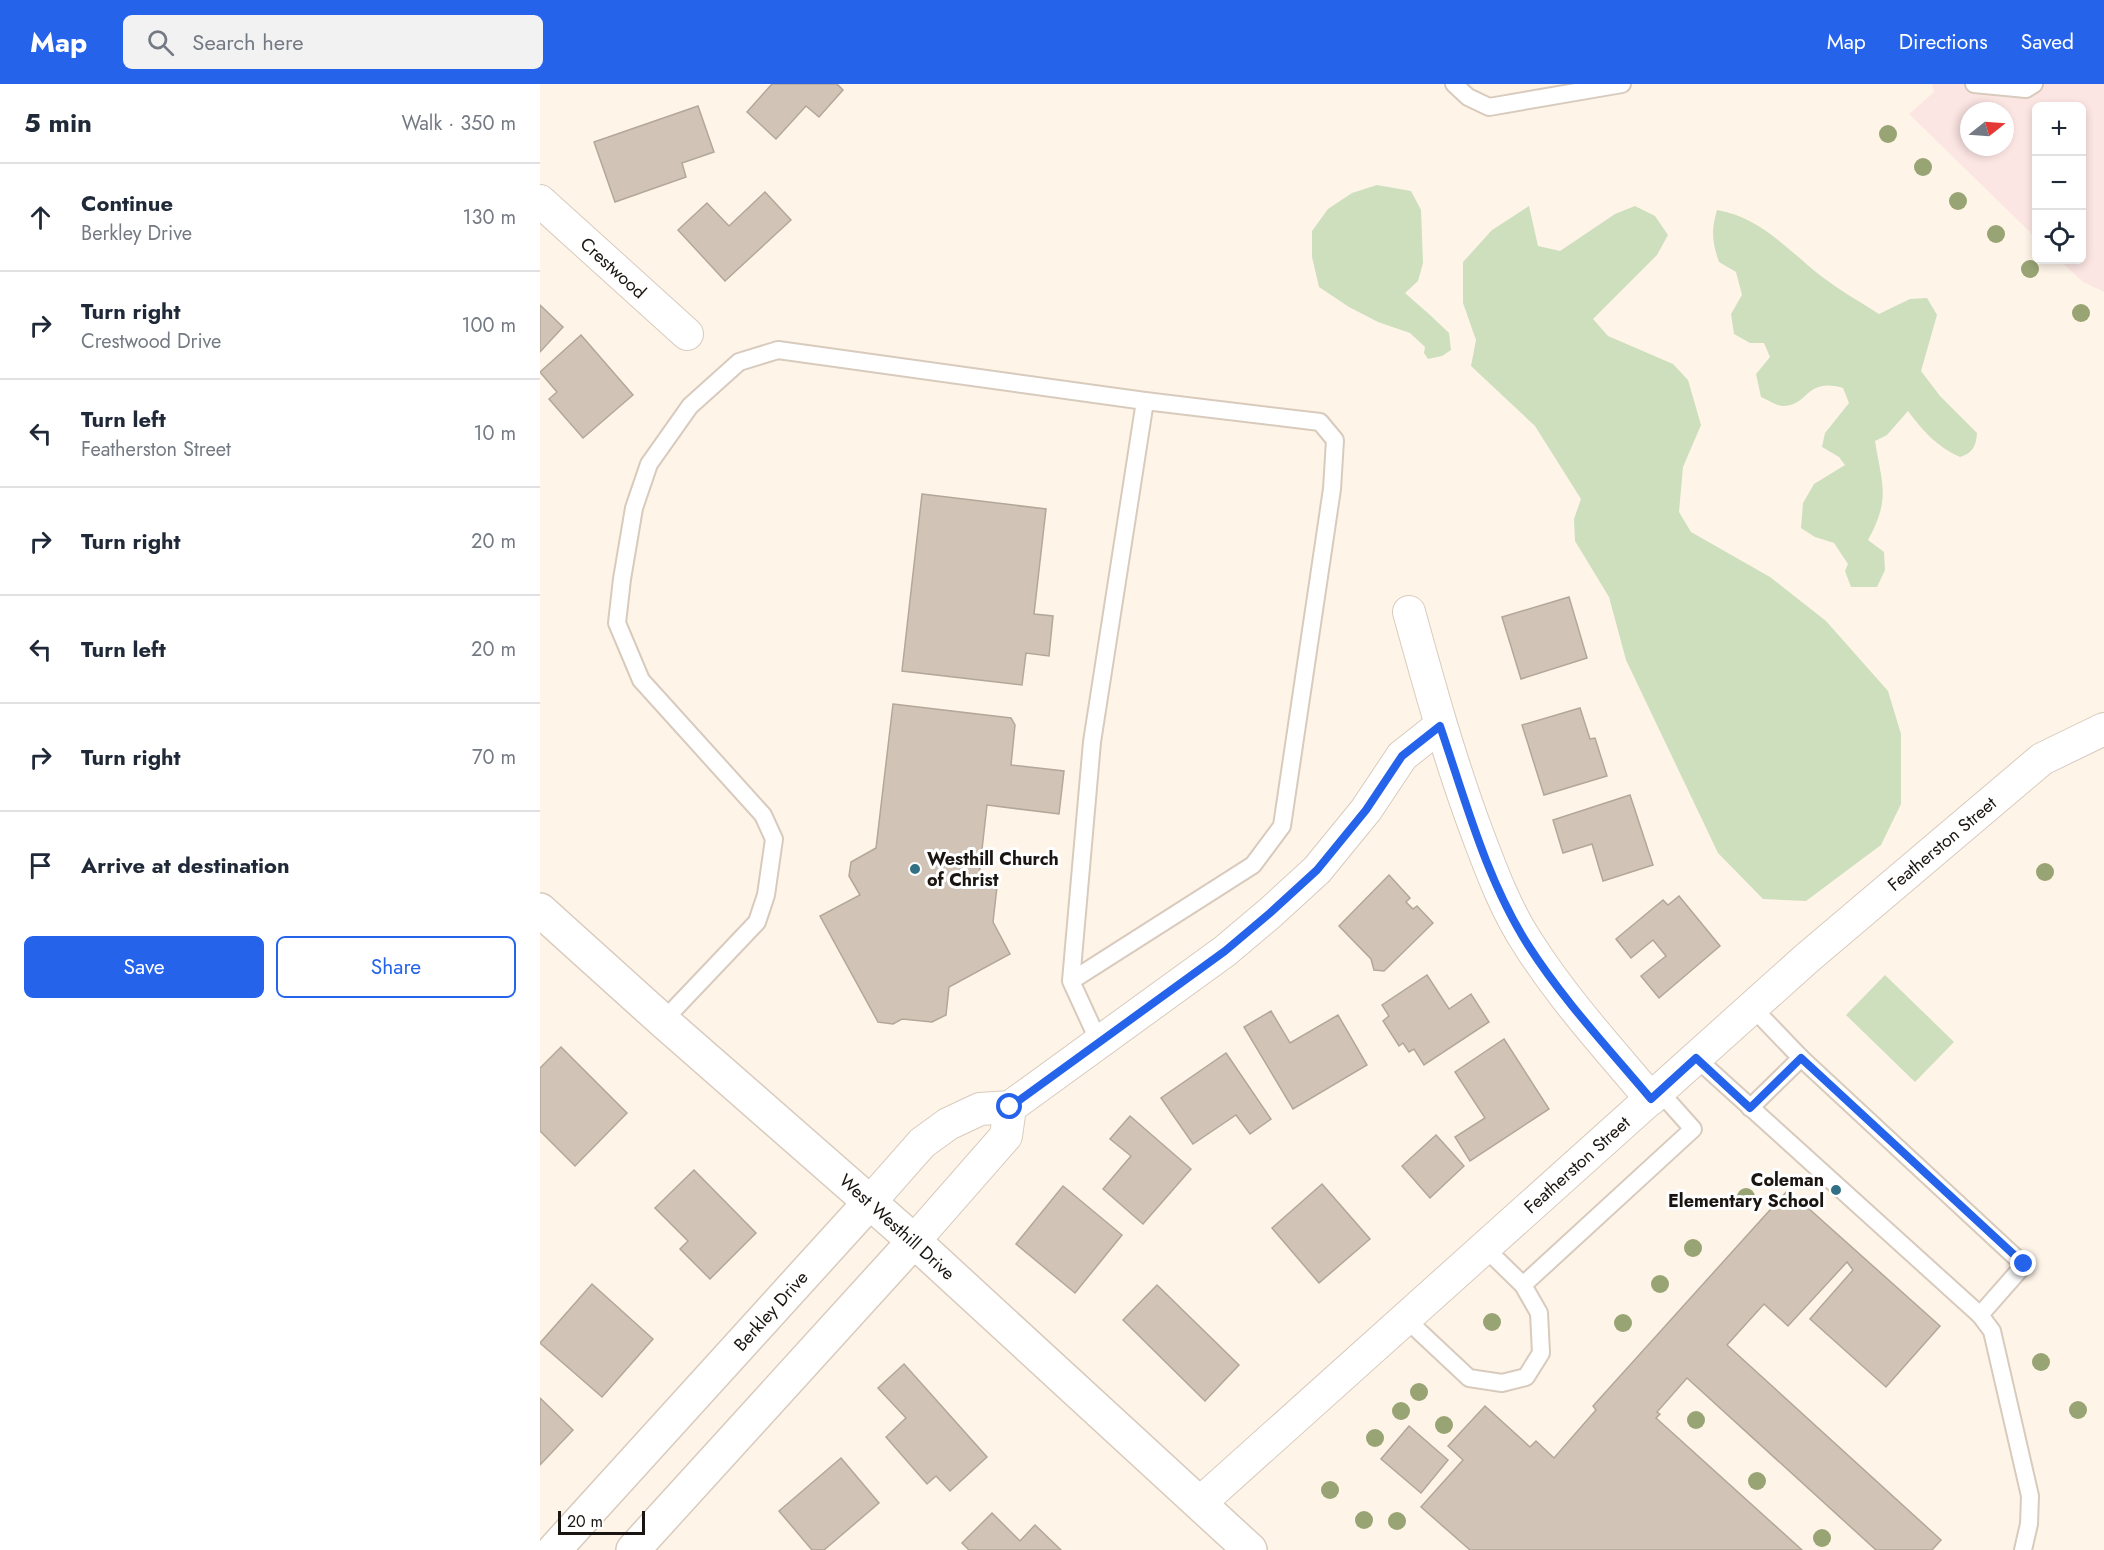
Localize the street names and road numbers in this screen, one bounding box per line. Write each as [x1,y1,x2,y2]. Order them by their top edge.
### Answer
street label: Crestwood [574,231,652,305]
street label: Featherston Street [1882,790,2003,897]
street label: Featherston Street [1518,1110,1636,1220]
street label: West Westhill Drive [833,1168,961,1286]
street label: Berkley Drive [728,1265,814,1357]

